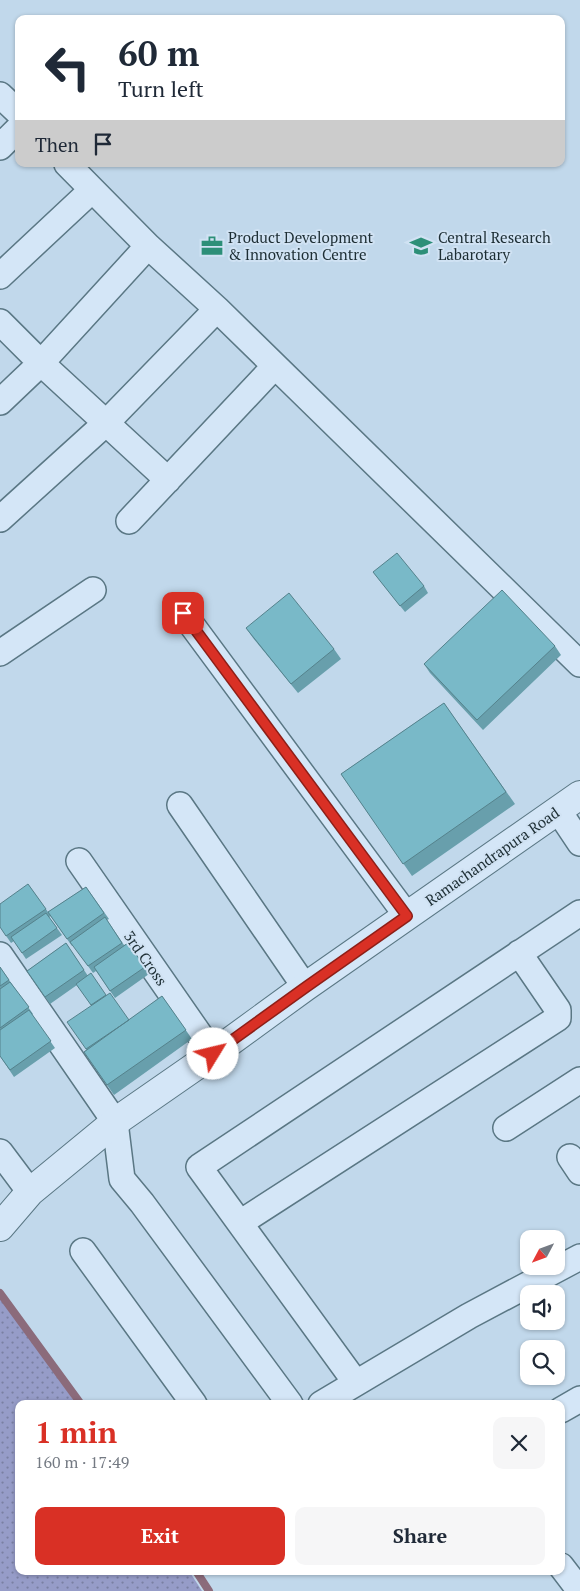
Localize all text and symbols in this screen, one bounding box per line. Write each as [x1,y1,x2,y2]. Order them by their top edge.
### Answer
text: 60 m [118,30,199,76]
icon: left [35,35,100,100]
text: Turn left [118,74,204,103]
icon: arrive [89,130,117,158]
text: Then [35,132,79,157]
place label: Product Development & Innovation Centre [228,227,374,264]
place label: Central Research Labarotary [438,227,551,264]
office icon: Product Development & Innovation Centre [199,233,225,259]
school or university icon: Central Research Labarotary [408,233,434,259]
pin [162,592,204,634]
icon: arrive [169,599,197,627]
street label: Ramachandrapura Road [421,802,563,910]
street label: 3rd Cross [120,927,172,989]
position arrow [186,1027,238,1079]
north arrow [520,1230,565,1275]
map controls [520,1230,565,1385]
button: sound [520,1285,565,1330]
button: search [520,1340,565,1385]
text: 1 min [35,1412,117,1452]
button: close [493,1417,545,1469]
text: 160 m · 17:49 [35,1451,129,1473]
button: Exit [35,1507,285,1565]
button: Share [295,1507,545,1565]

